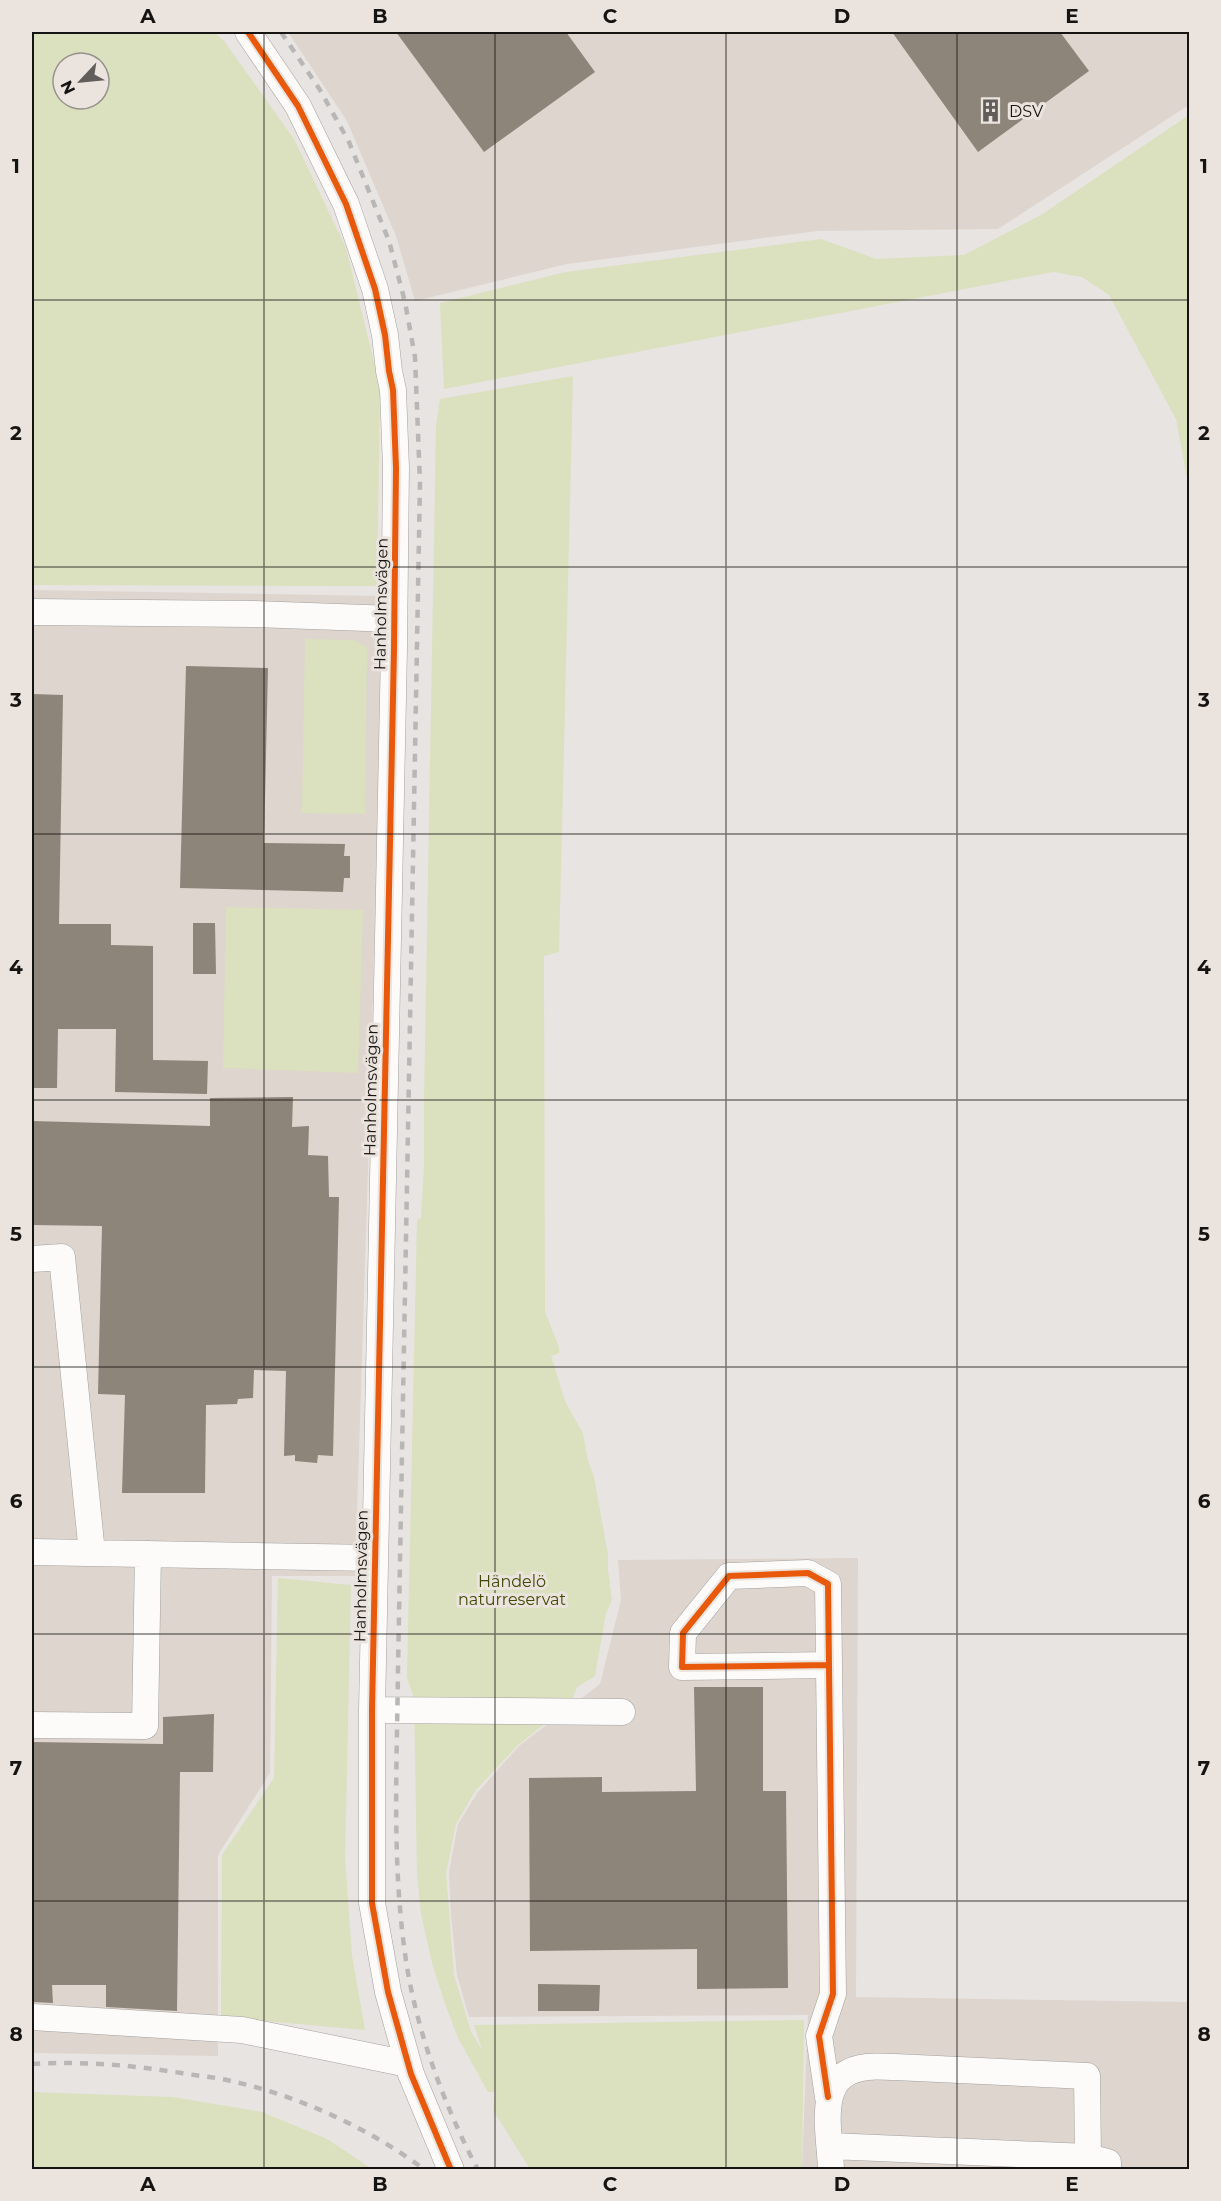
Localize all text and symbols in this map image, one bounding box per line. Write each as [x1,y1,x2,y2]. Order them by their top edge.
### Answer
text: A [139,4,156,28]
text: B [372,4,388,28]
text: C [603,4,618,28]
text: D [834,4,850,28]
text: E [1065,4,1079,28]
north arrow [51,51,111,111]
text: N [57,77,79,97]
building icon: DSV [978,98,1004,124]
place label: DSV [1009,102,1044,121]
text: 1 [12,154,20,178]
text: 1 [1200,154,1208,178]
text: 2 [10,421,22,445]
text: 2 [1198,421,1210,445]
street label: Hanholmsvägen [370,538,392,670]
text: 3 [9,688,22,712]
text: 3 [1197,688,1210,712]
text: 4 [9,955,23,979]
text: 4 [1197,955,1211,979]
street label: Hanholmsvägen [360,1024,382,1156]
text: 5 [10,1222,22,1246]
text: 5 [1198,1222,1210,1246]
text: 6 [10,1489,23,1513]
text: 6 [1198,1489,1211,1513]
street label: Hanholmsvägen [350,1510,372,1642]
park label: Händelö naturreservat [458,1572,567,1609]
text: 7 [10,1756,22,1780]
text: 7 [1198,1756,1210,1780]
text: 8 [9,2022,23,2046]
text: 8 [1197,2022,1211,2046]
text: A [139,2172,156,2196]
text: B [372,2172,388,2196]
text: C [603,2172,618,2196]
text: D [834,2172,850,2196]
text: E [1065,2172,1079,2196]

